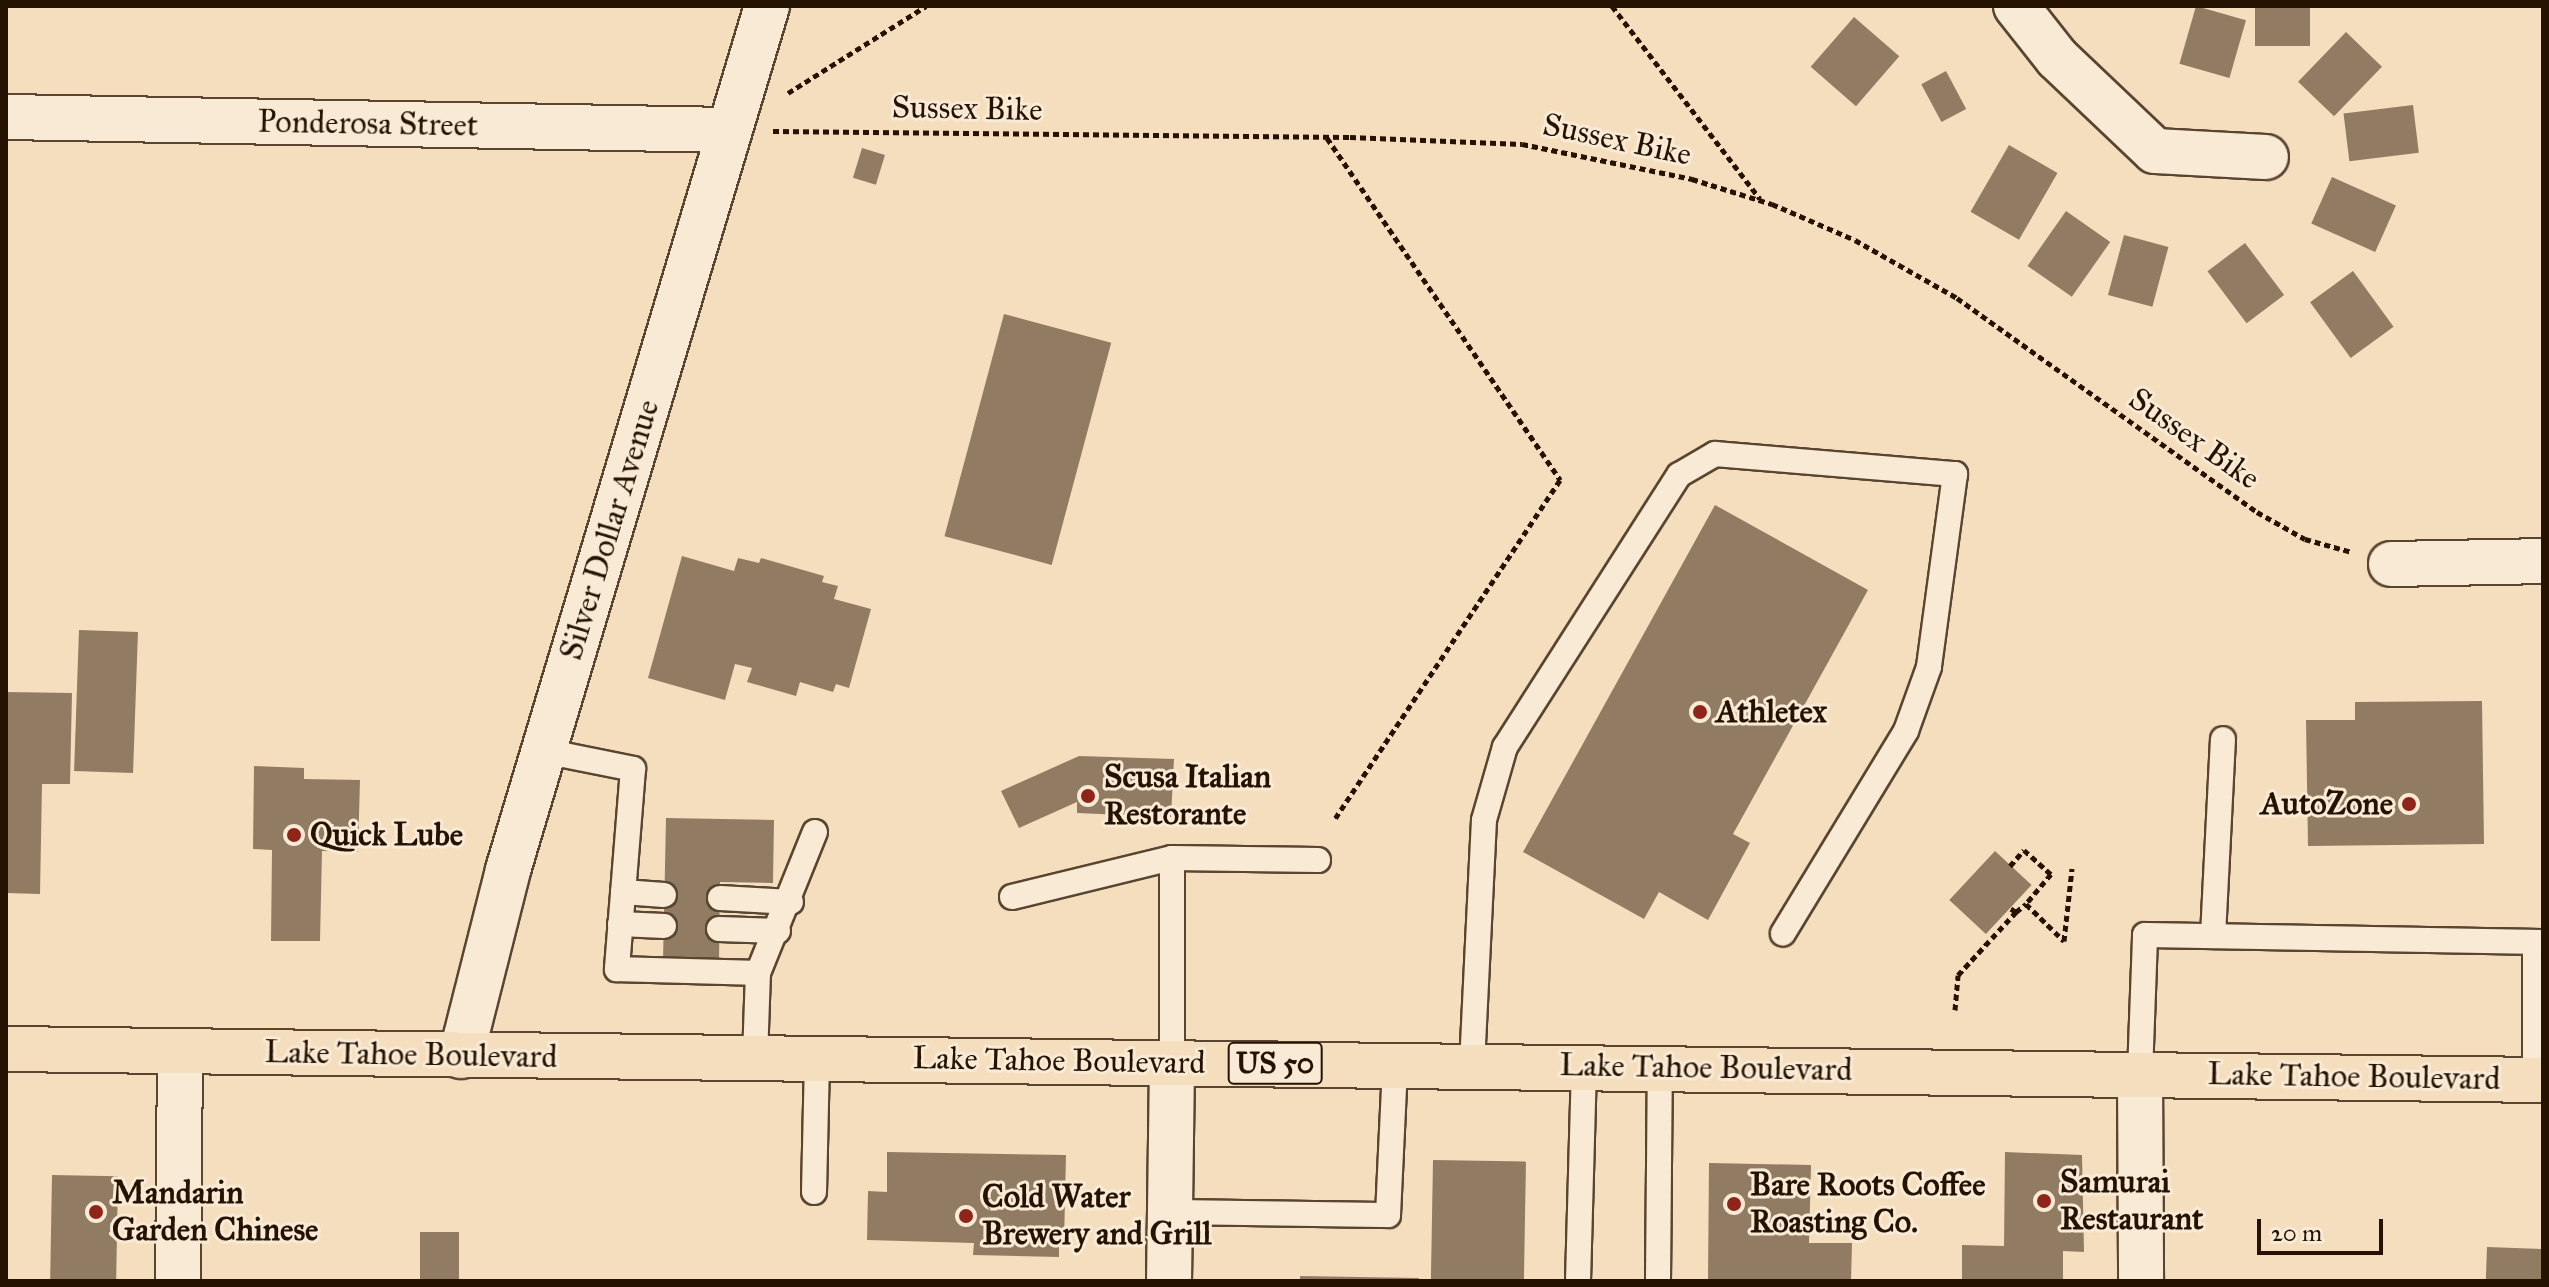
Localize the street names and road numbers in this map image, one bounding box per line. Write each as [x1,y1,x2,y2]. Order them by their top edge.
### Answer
street label: Sussex Bike [891,88,1043,130]
street label: Ponderosa Street [257,103,479,145]
street label: Sussex Bike [1539,106,1695,174]
street label: Sussex Bike [2121,380,2267,498]
street label: Silver Dollar Avenue [552,395,668,665]
street label: Lake Tahoe Boulevard [264,1033,558,1077]
road number: US 50 [1227,1037,1323,1089]
street label: Lake Tahoe Boulevard [912,1039,1206,1083]
street label: Lake Tahoe Boulevard [1559,1046,1853,1090]
street label: Lake Tahoe Boulevard [2207,1055,2501,1099]

